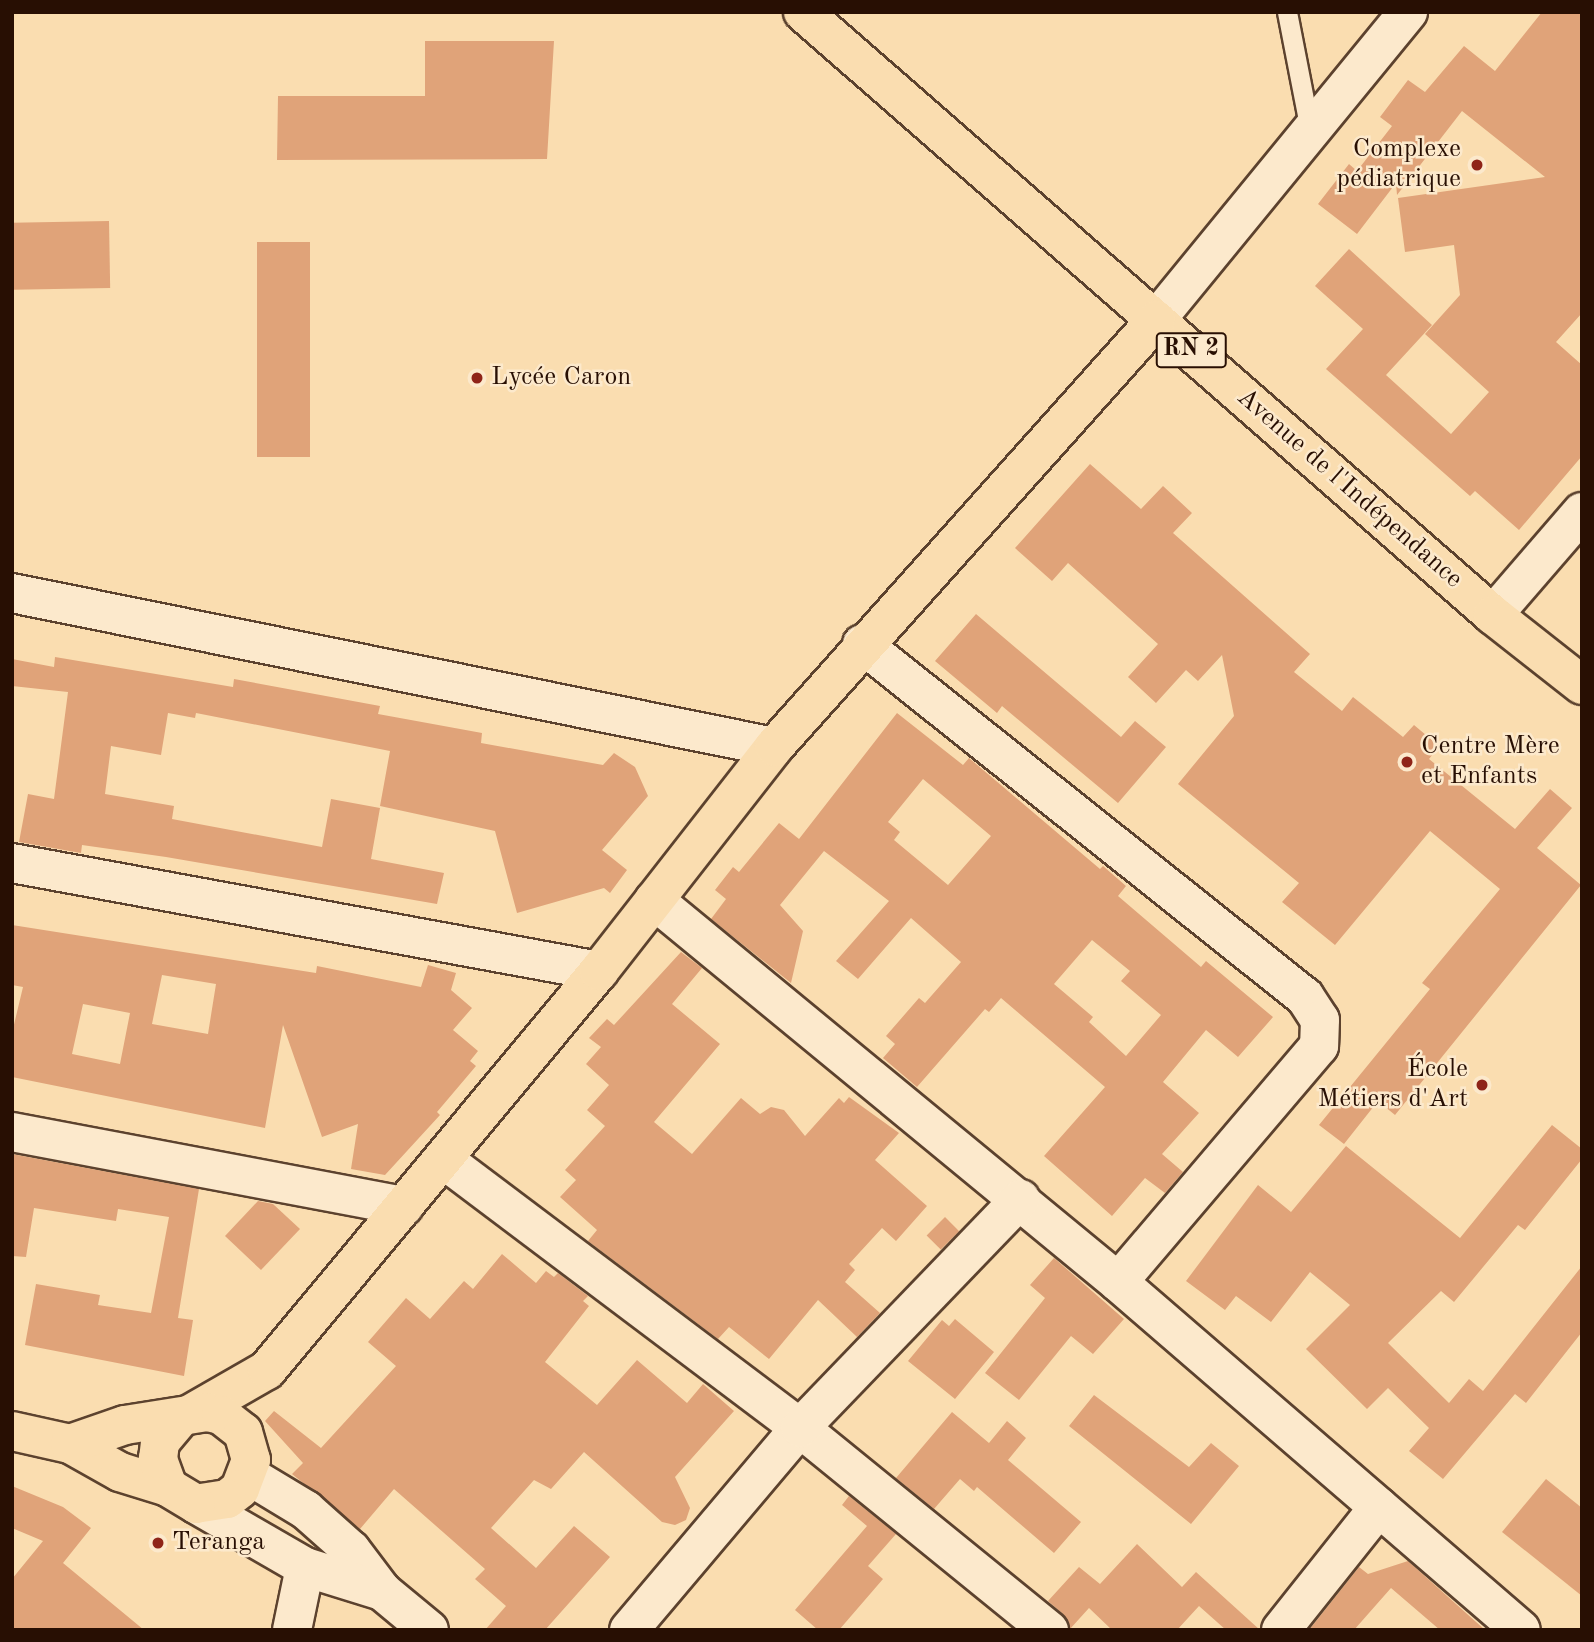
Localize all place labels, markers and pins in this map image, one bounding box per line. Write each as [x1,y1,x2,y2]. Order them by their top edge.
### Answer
place label: Complexe pédiatrique [1336,134,1461,196]
marker: Complexe pédiatrique [1467,155,1487,175]
place label: Lycée Caron [491,362,631,394]
marker: Lycée Caron [469,370,485,386]
place label: Centre Mère et Enfants [1421,731,1560,792]
marker: Centre Mère et Enfants [1399,754,1415,770]
place label: École Métiers d'Art [1318,1054,1468,1116]
marker: École Métiers d'Art [1474,1077,1490,1093]
place label: Teranga [172,1527,265,1559]
marker: Teranga [150,1535,166,1551]

